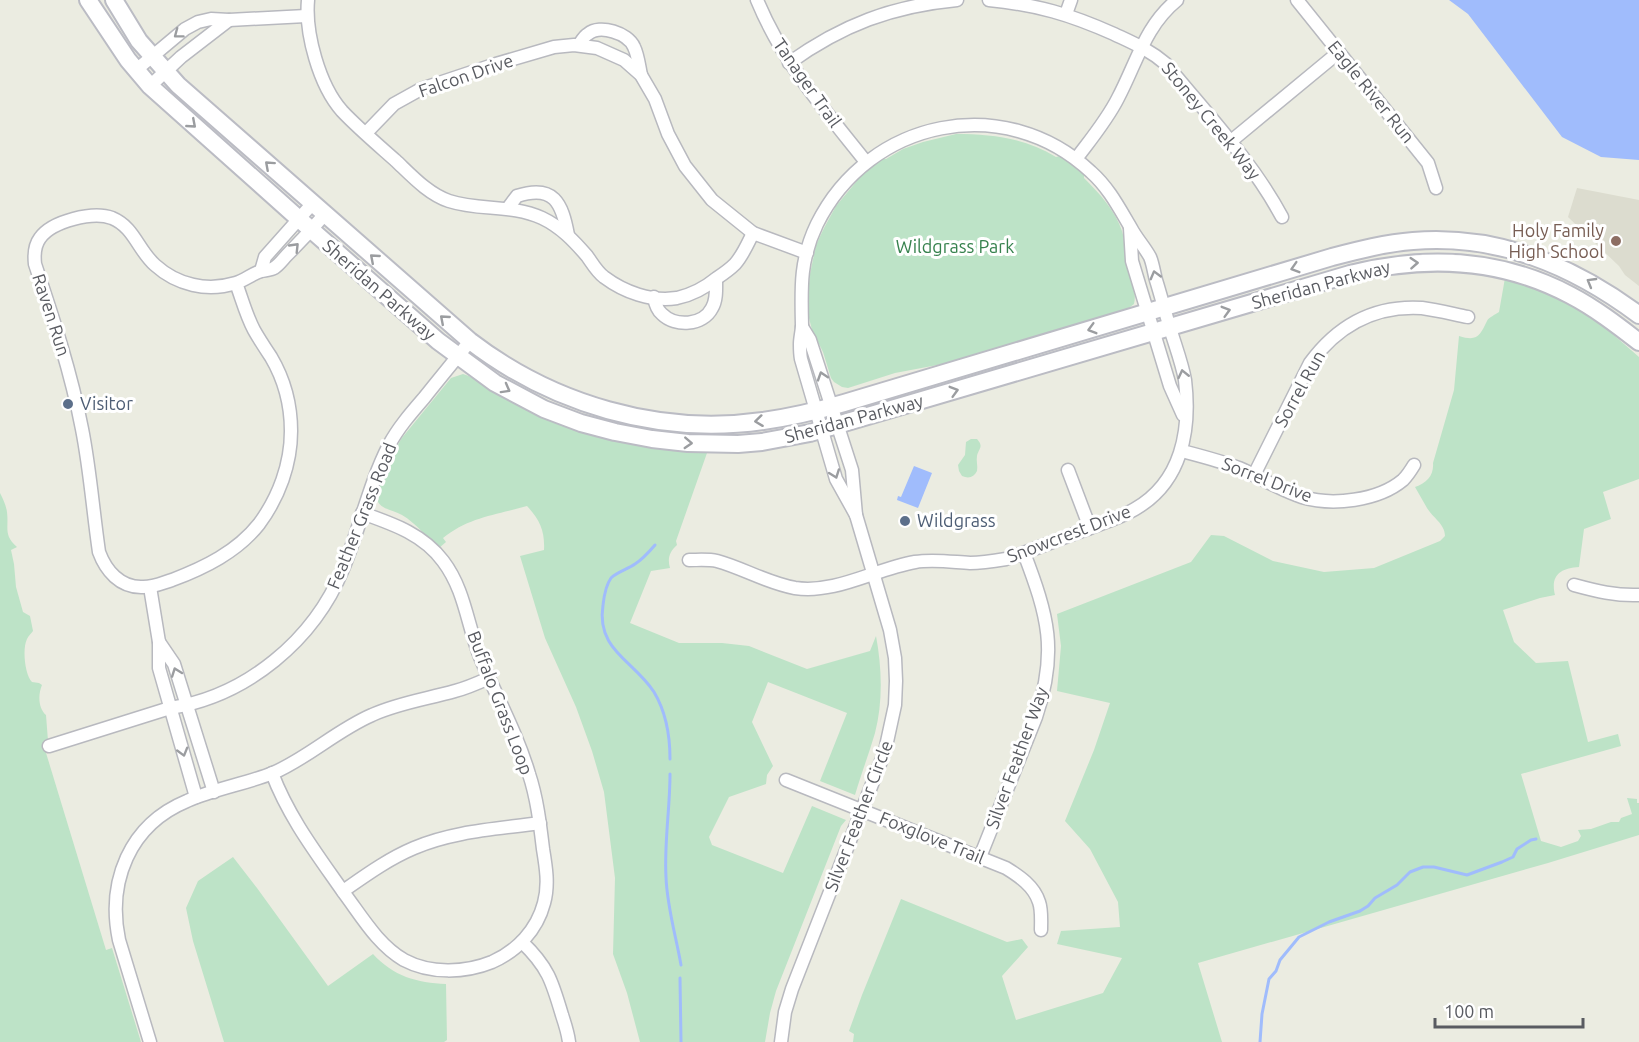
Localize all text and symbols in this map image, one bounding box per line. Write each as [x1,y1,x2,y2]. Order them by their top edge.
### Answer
one-way arrow [174,27,185,38]
street label: Tanager Trail [770,34,846,131]
street label: Eagle River Run [1325,36,1419,146]
street label: Falcon Drive [416,50,516,101]
street label: Stoney Creek Way [1158,58,1265,183]
one-way arrow [185,117,196,128]
one-way arrow [265,161,276,172]
place label: Holy Family High School [1508,220,1604,261]
marker: Holy Family High School [1609,234,1623,248]
street label: Sheridan Parkway [319,235,440,344]
park label: Wildgrass Park [896,236,1014,256]
one-way arrow [288,243,299,254]
one-way arrow [370,254,381,265]
street label: Sheridan Parkway [1249,256,1393,312]
one-way arrow [1410,257,1419,270]
one-way arrow [1290,261,1301,273]
one-way arrow [1150,270,1162,281]
street label: Raven Run [29,271,75,358]
one-way arrow [1586,278,1597,289]
one-way arrow [1220,306,1231,318]
one-way arrow [440,315,451,326]
one-way arrow [1087,322,1097,334]
street label: Sorrel Run [1270,347,1328,430]
one-way arrow [1177,369,1190,379]
one-way arrow [816,371,829,382]
one-way arrow [500,382,510,393]
one-way arrow [949,386,959,399]
street label: Sheridan Parkway [782,390,926,446]
place label: Visitor [80,393,133,413]
marker: Visitor [61,397,75,411]
one-way arrow [754,415,763,427]
one-way arrow [684,436,693,449]
street label: Feather Grass Road [323,440,400,592]
street label: Sorrel Drive [1219,453,1315,505]
one-way arrow [828,468,841,479]
street label: Snowcrest Drive [1004,500,1133,566]
place label: Wildgrass [917,510,996,530]
marker: Wildgrass [898,514,912,528]
street label: Buffalo Grass Loop [464,628,538,777]
one-way arrow [171,667,184,678]
street label: Silver Feather Way [981,684,1051,831]
street label: Silver Feather Circle [820,737,896,894]
one-way arrow [176,746,188,757]
street label: Foxglove Trail [877,807,988,867]
scale bar [1435,991,1584,1029]
text: 100 m [1444,1001,1494,1021]

